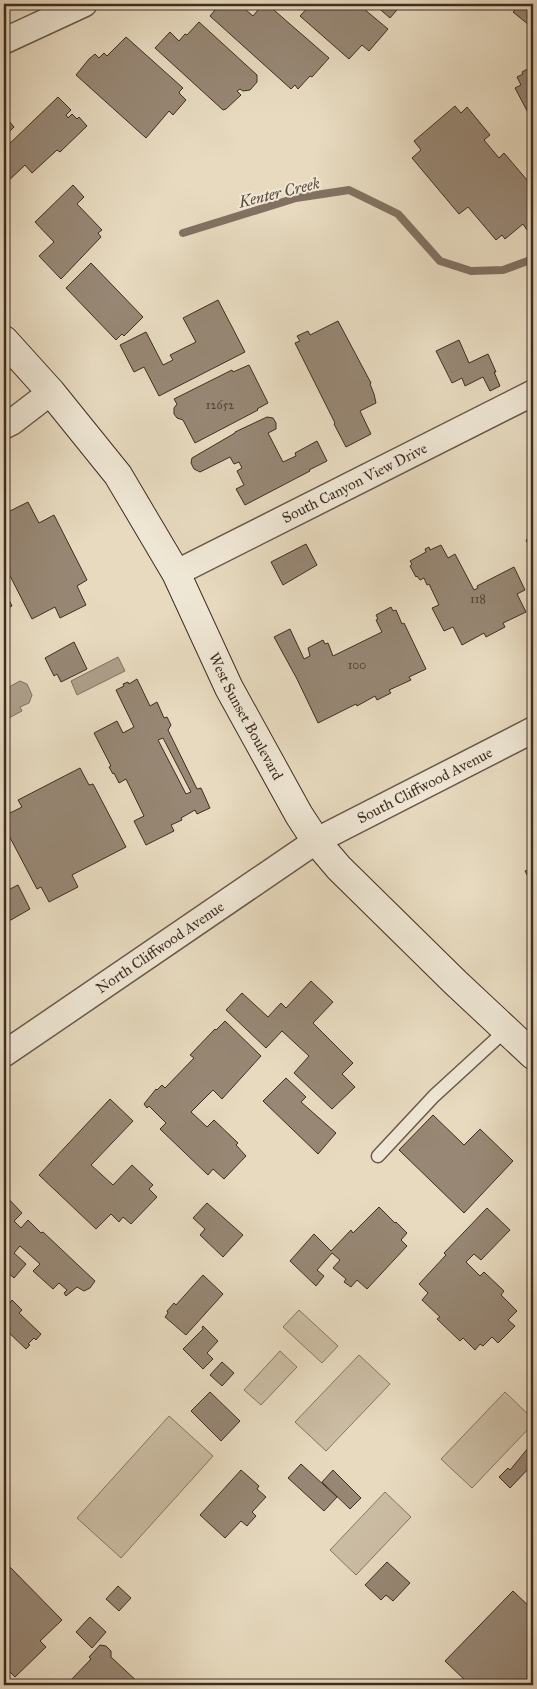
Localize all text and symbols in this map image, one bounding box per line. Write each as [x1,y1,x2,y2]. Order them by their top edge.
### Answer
water label: Kenter Creek [236,173,322,212]
house number: 12652 [206,398,234,412]
street label: South Canyon View Drive [279,439,430,527]
house number: 118 [470,592,486,606]
street label: West Sunset Boulevard [205,650,287,783]
house number: 100 [348,658,366,672]
street label: South Cliffwood Avenue [354,743,495,827]
street label: North Cliffwood Avenue [93,897,227,997]

